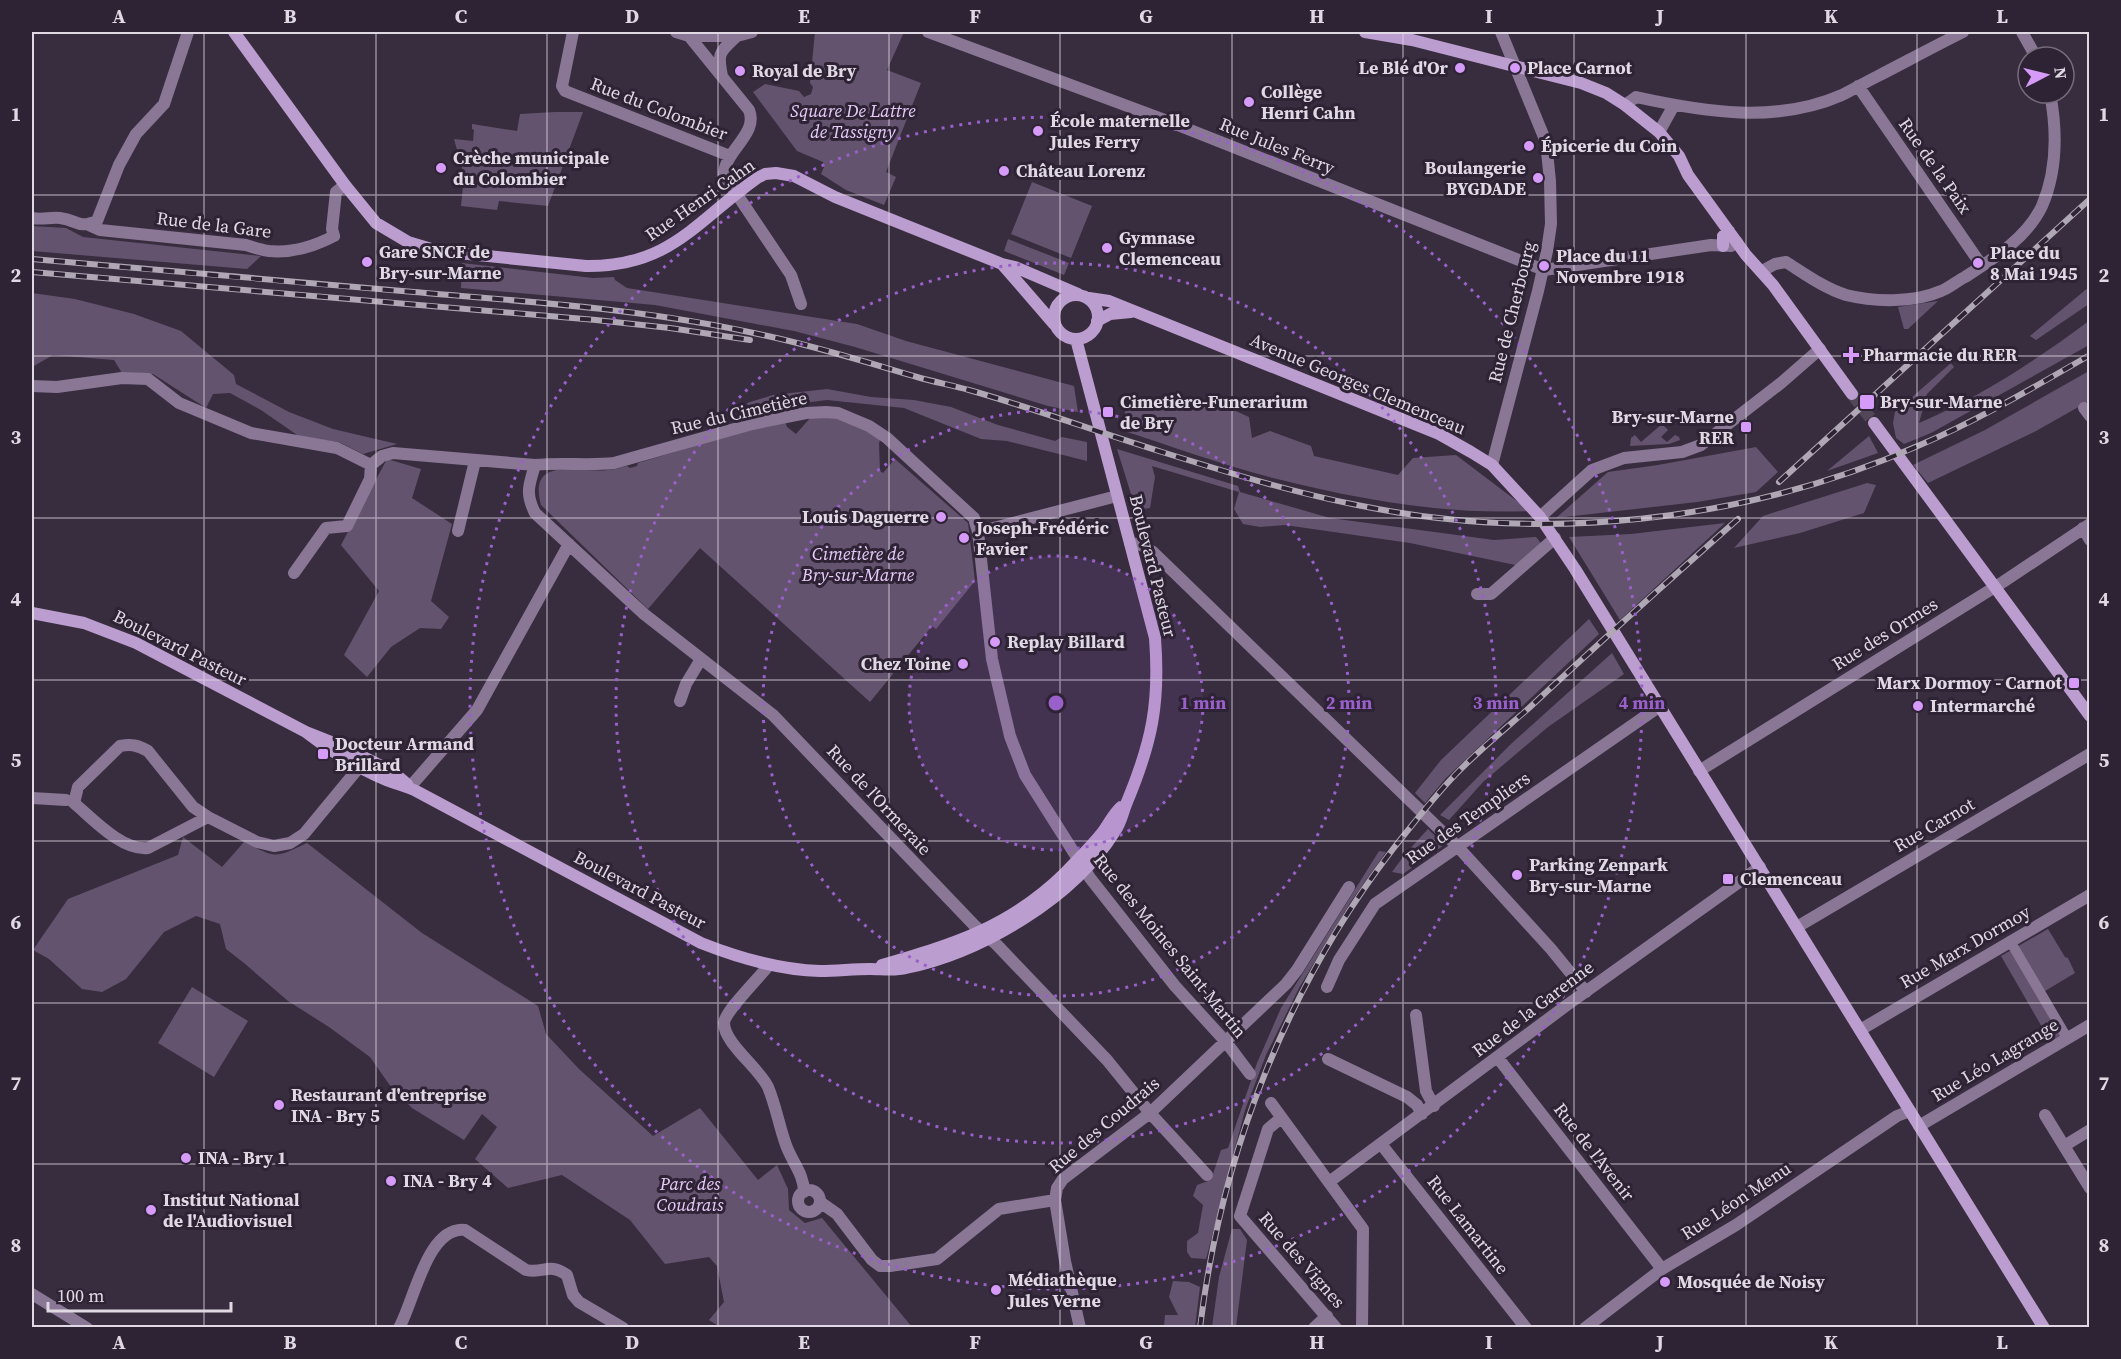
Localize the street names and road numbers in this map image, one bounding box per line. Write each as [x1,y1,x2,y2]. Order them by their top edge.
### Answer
street label: Rue du Colombier [587,71,732,146]
street label: Rue Jules Ferry [1216,111,1339,180]
street label: Rue de la Paix [1893,113,1978,219]
street label: Rue Henri Cahn [640,152,760,247]
street label: Rue de la Gare [155,205,273,244]
street label: Rue de Cherbourg [1482,239,1541,385]
street label: Avenue Georges Clemenceau [1247,327,1470,440]
street label: Rue du Cimetière [668,385,809,440]
street label: Boulevard Pasteur [1124,492,1183,640]
street label: Rue des Ormes [1827,591,1942,676]
street label: Boulevard Pasteur [109,603,251,692]
street label: Rue de l'Ormeraie [821,739,937,861]
street label: Rue des Templiers [1401,765,1535,870]
street label: Rue Carnot [1889,791,1979,858]
street label: Boulevard Pasteur [570,844,711,935]
street label: Rue des Moines Saint-Martin [1088,848,1253,1043]
street label: Rue Marx Dormoy [1895,899,2035,994]
street label: Rue de la Garenne [1467,955,1599,1063]
street label: Rue Léo Lagrange [1927,1012,2063,1107]
street label: Rue des Coudrais [1043,1071,1165,1179]
street label: Rue de l'Avenir [1548,1097,1641,1206]
street label: Rue Léon Menu [1676,1156,1796,1246]
street label: Rue Lamartine [1422,1170,1515,1279]
street label: Rue des Vignes [1253,1206,1351,1313]

